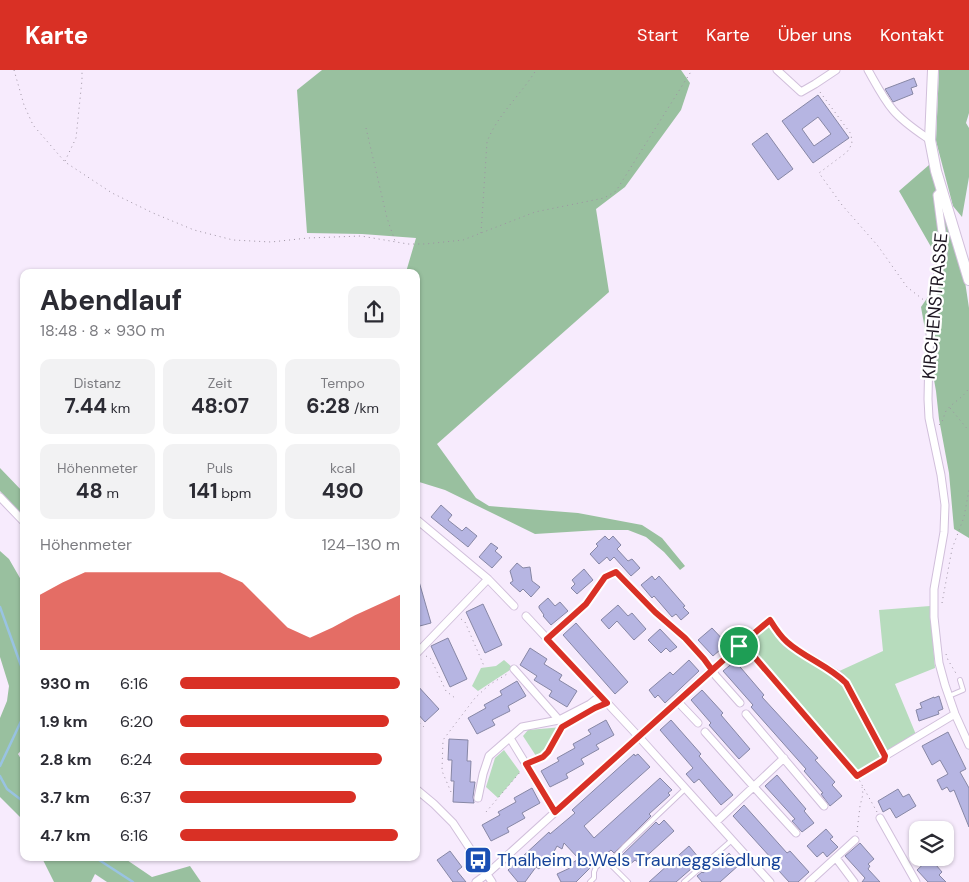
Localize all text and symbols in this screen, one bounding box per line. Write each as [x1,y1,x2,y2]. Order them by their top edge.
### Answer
text: Karte [25,20,88,51]
text: Start [637,23,678,47]
text: Karte [706,23,750,47]
text: Über uns [778,23,852,47]
text: Kontakt [880,23,944,47]
street label: KIRCHENSTRASSE [917,232,953,380]
text: Abendlauf [40,282,182,319]
button: share [348,286,400,338]
text: 18:48 · 8 × 930 m [40,320,165,341]
text: Distanz [74,374,121,392]
text: Zeit [208,374,232,392]
text: Tempo [321,374,365,392]
text: 7.44 [64,392,107,420]
text: 48:07 [191,392,249,420]
text: 6:28 [306,392,350,420]
text: km [107,399,130,417]
text: /km [350,399,379,417]
text: Höhenmeter [57,459,138,477]
text: Puls [207,459,233,477]
text: kcal [330,459,355,477]
text: 48 [76,477,103,505]
text: 141 [189,477,218,505]
text: 490 [322,477,364,505]
text: m [103,484,119,502]
text: bpm [218,484,251,502]
text: Höhenmeter [40,534,132,555]
text: 124–130 m [322,534,400,555]
pin [718,625,760,667]
icon: arrive [725,632,753,660]
text: 930 m [40,673,90,694]
text: 6:16 [120,673,148,694]
text: 1.9 km [40,711,88,732]
text: 6:20 [120,711,153,732]
text: 2.8 km [40,749,91,770]
text: 6:24 [120,749,152,770]
text: 3.7 km [40,787,90,808]
text: 6:37 [120,787,151,808]
map controls [909,821,954,866]
button: layers [909,821,954,866]
text: 4.7 km [40,825,91,846]
text: 6:16 [120,825,148,846]
bus stop icon: Thalheim b.Wels Trauneggsiedlung [463,845,493,875]
place label: Thalheim b.Wels Trauneggsiedlung [497,848,781,872]

